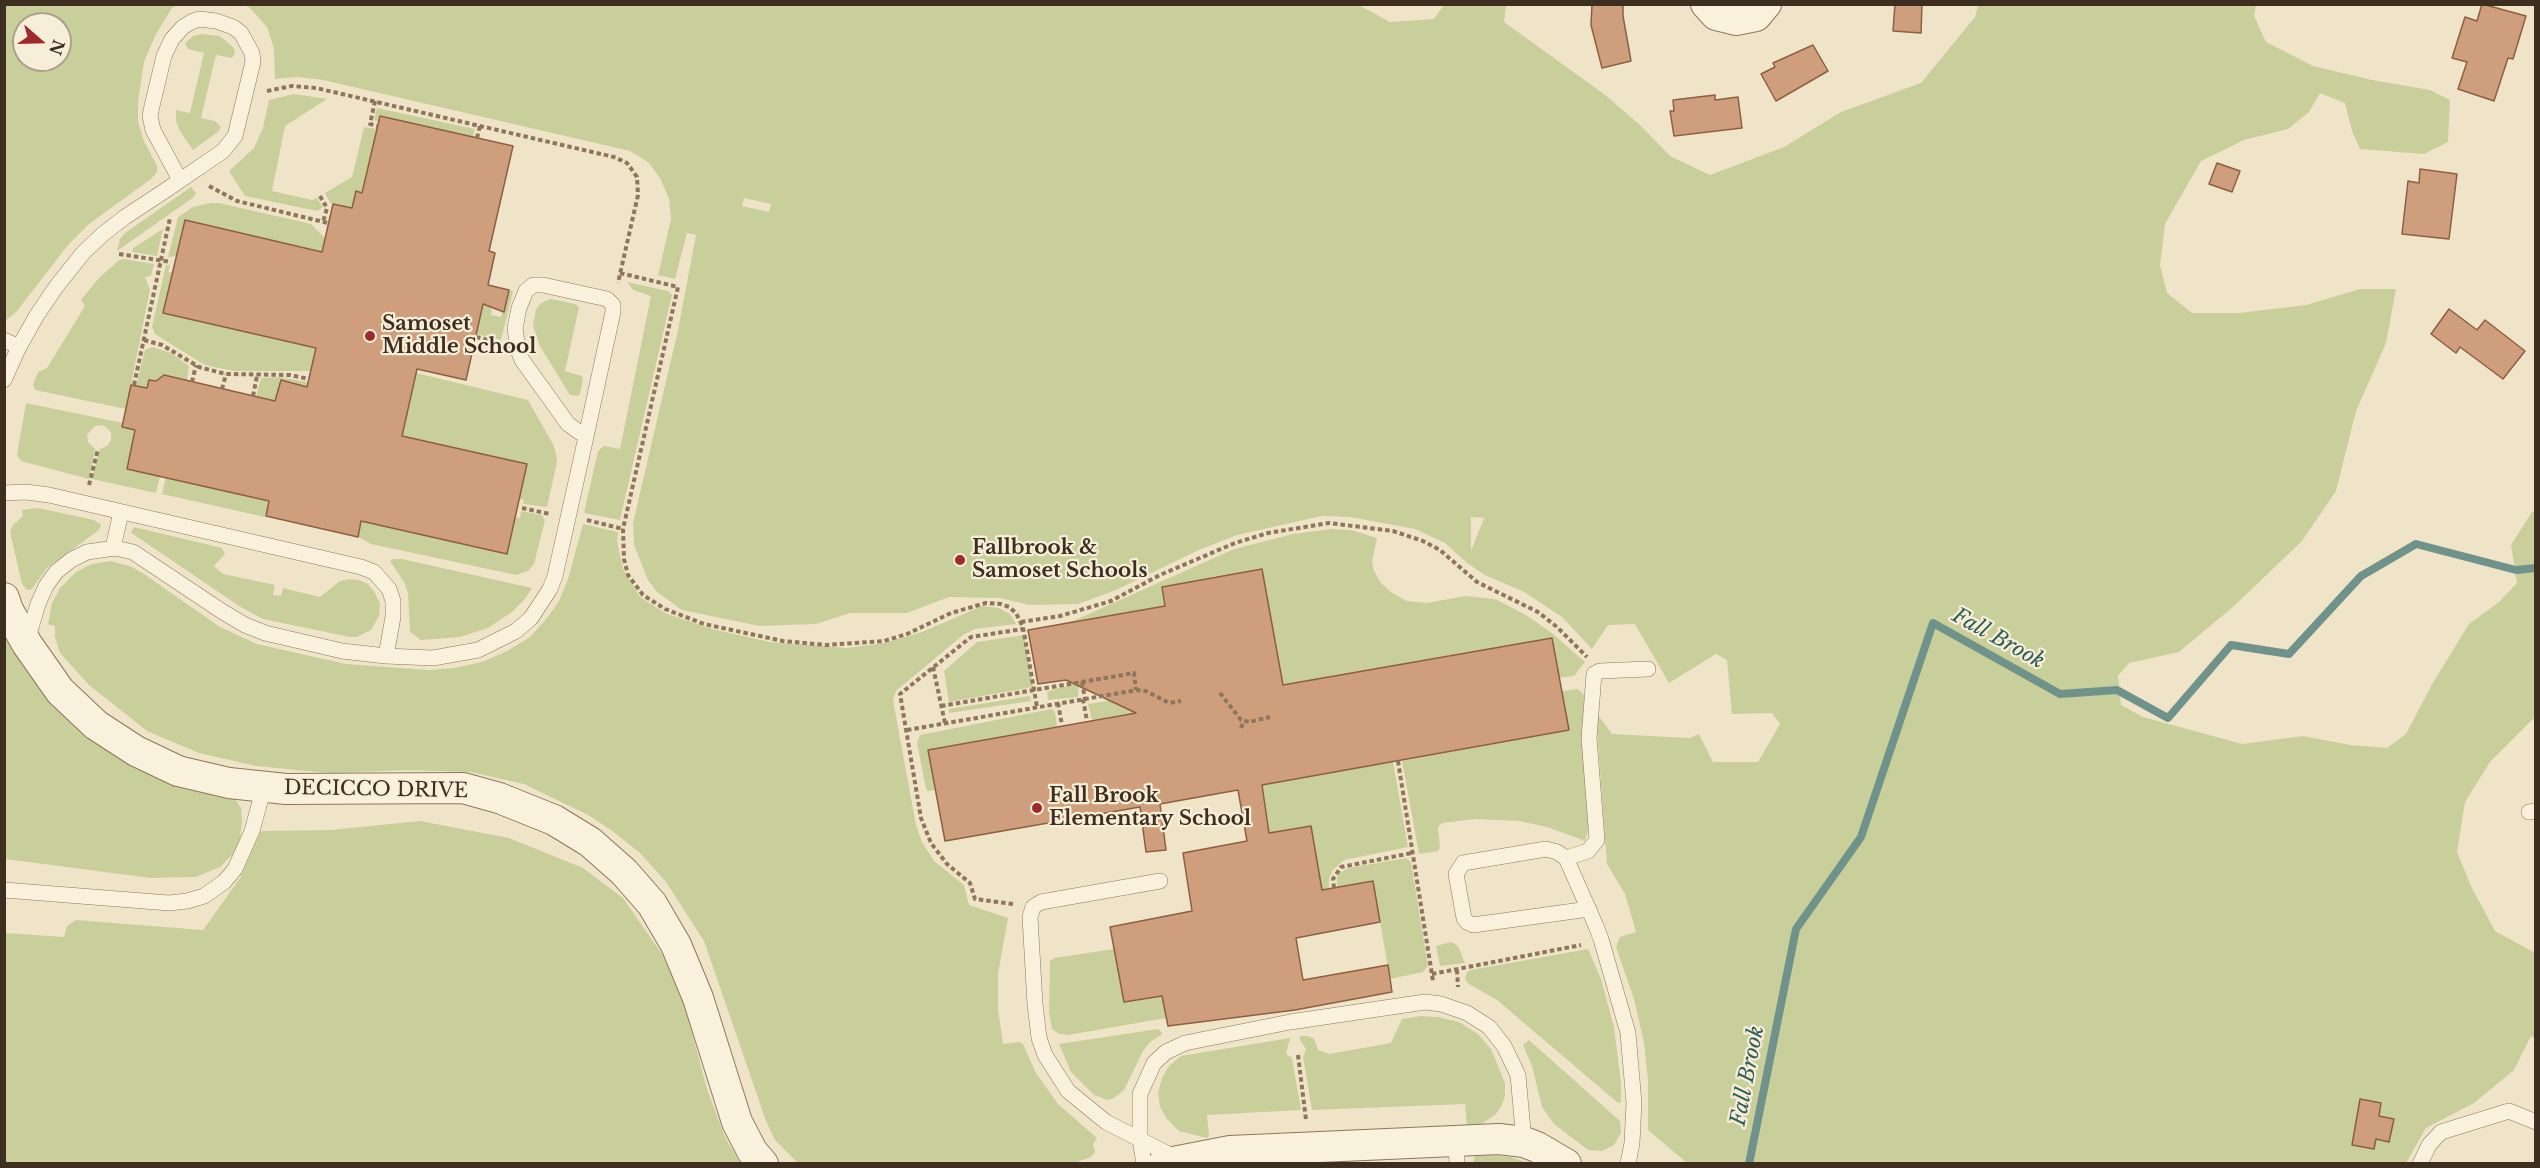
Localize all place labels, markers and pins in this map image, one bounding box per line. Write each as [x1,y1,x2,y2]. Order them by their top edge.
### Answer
place label: Samoset Middle School [382,312,536,359]
marker: Samoset Middle School [363,329,377,343]
place label: Fallbrook & Samoset Schools [972,536,1148,583]
marker: Fallbrook & Samoset Schools [953,553,967,567]
place label: Fall Brook Elementary School [1049,784,1251,831]
marker: Fall Brook Elementary School [1030,801,1044,815]

